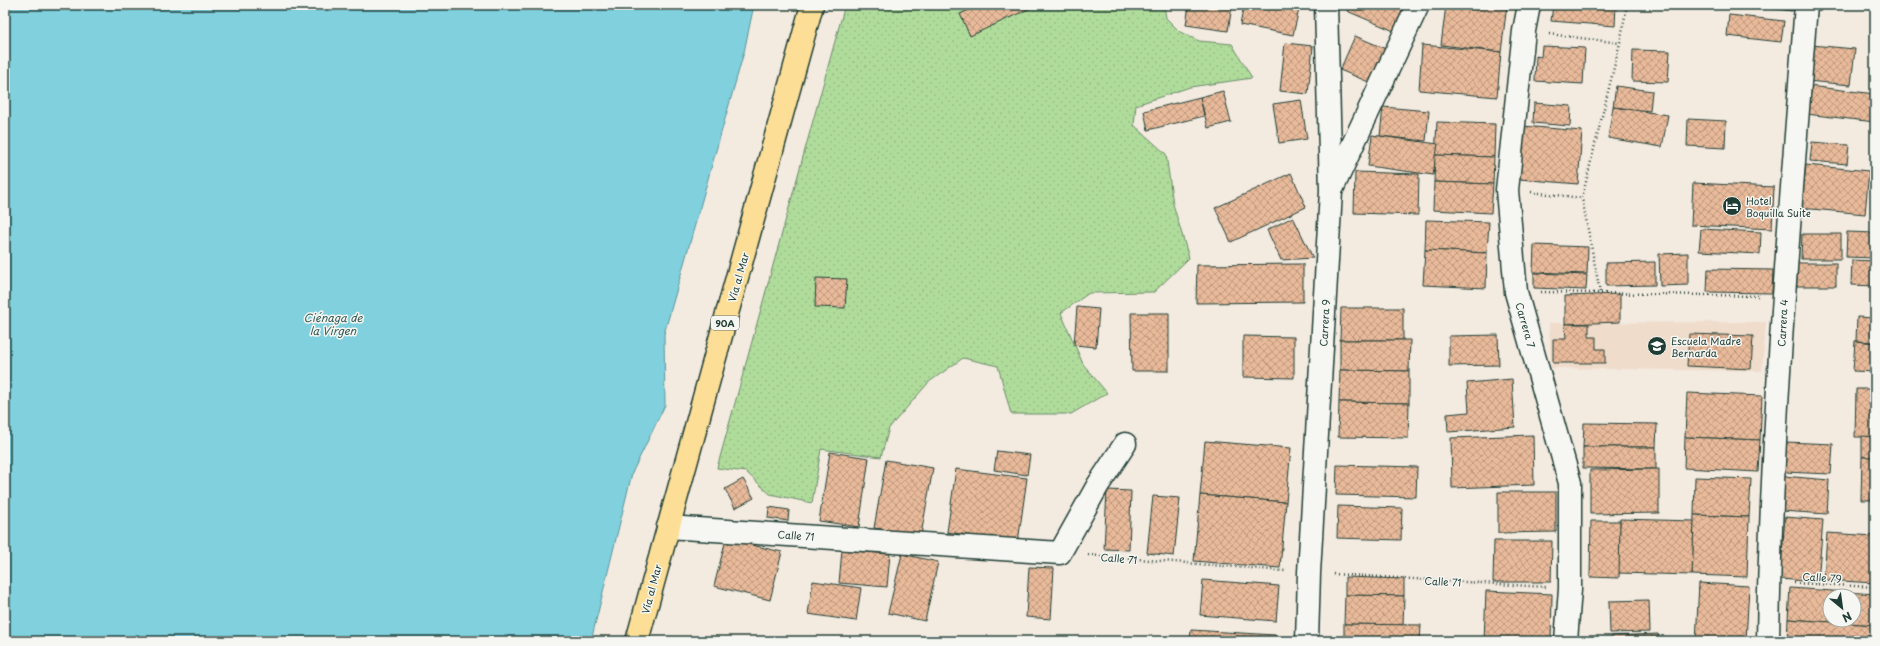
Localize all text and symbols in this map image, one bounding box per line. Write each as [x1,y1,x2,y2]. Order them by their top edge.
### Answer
place label: Hotel Boquilla Suite [1746,193,1811,220]
hotel icon: Hotel Boquilla Suite [1721,195,1743,217]
street label: Vía al Mar [724,250,752,303]
street label: Carrera 9 [1315,299,1333,347]
street label: Carrera 4 [1773,299,1791,347]
street label: Carrera 7 [1512,301,1540,350]
water label: Ciénaga de la Virgen [303,309,364,339]
road number: 90A [711,316,739,330]
place label: Escuela Madre Bernarda [1671,333,1741,360]
school or university icon: Escuela Madre Bernarda [1646,335,1668,357]
street label: Calle 71 [777,526,815,544]
street label: Calle 71 [1100,549,1138,567]
street label: Vía al Mar [637,562,665,615]
street label: Calle 79 [1802,568,1842,586]
street label: Calle 71 [1424,573,1462,589]
north arrow [1822,588,1862,628]
text: N [1839,608,1855,627]

